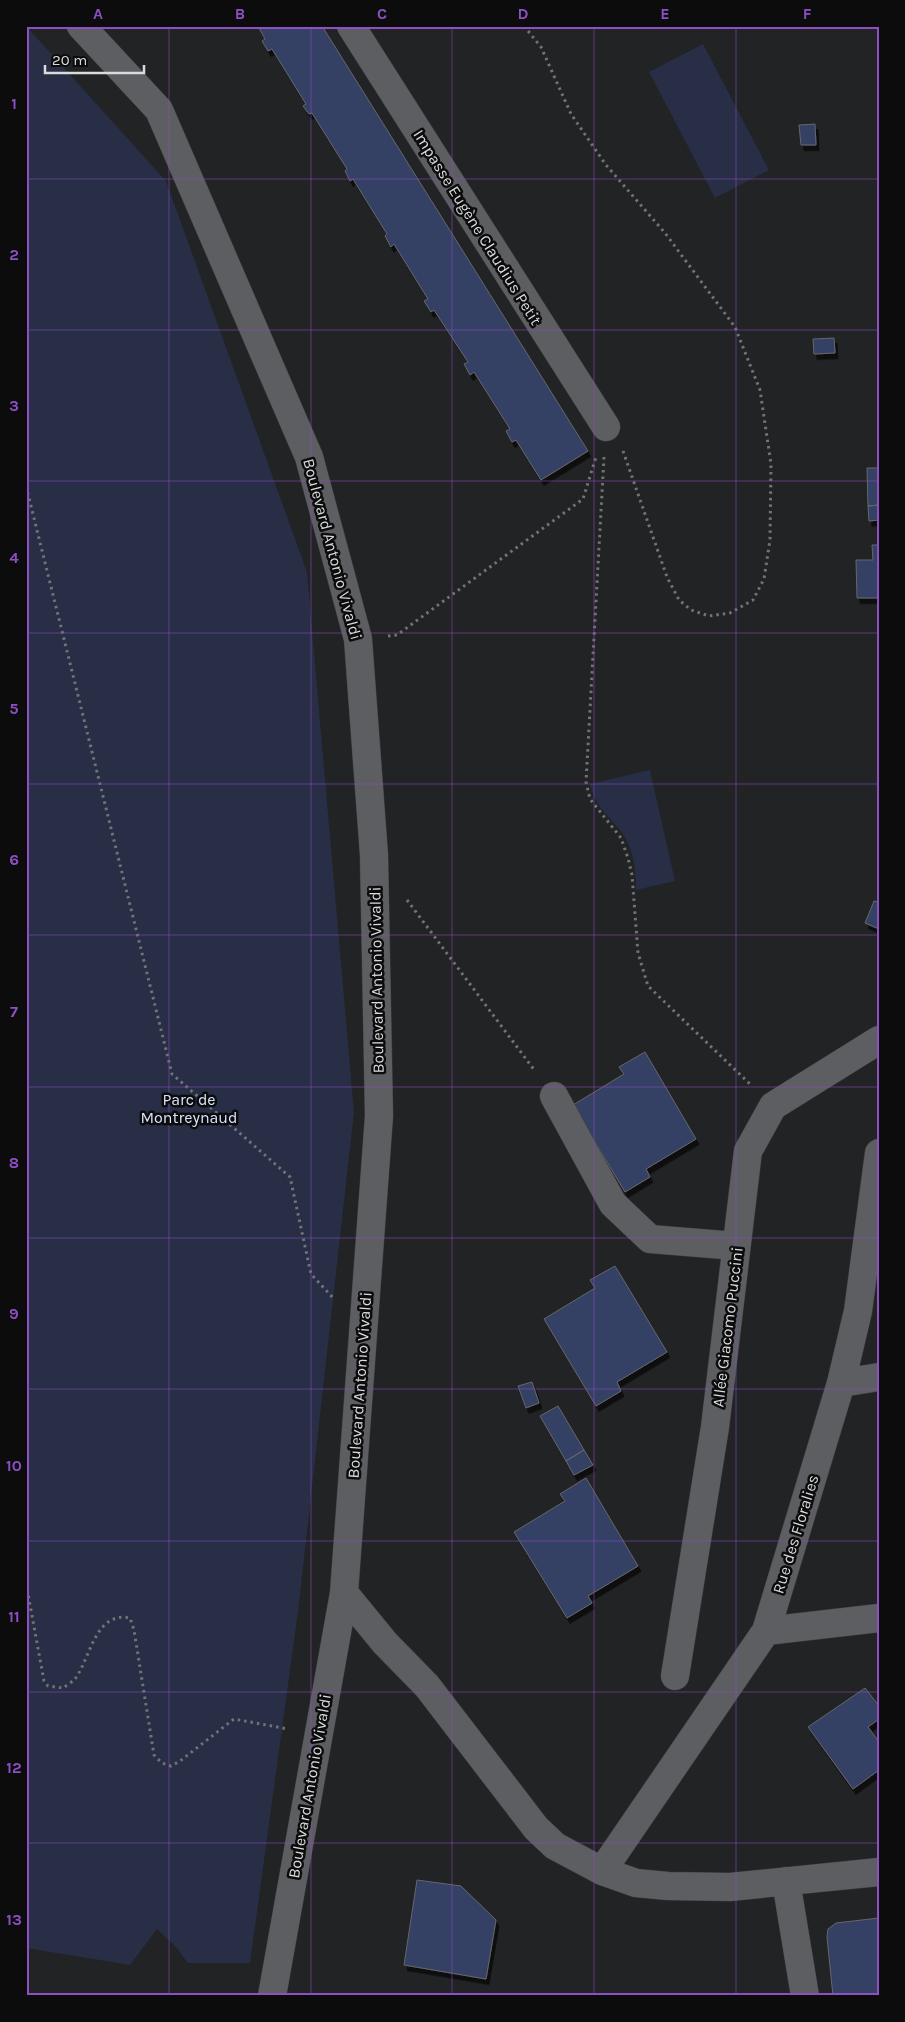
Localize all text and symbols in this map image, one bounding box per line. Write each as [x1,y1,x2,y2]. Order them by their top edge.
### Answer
text: A [93,4,103,23]
text: B [235,4,245,23]
text: C [377,4,387,23]
text: D [518,4,529,23]
text: E [660,4,670,23]
text: F [803,4,812,23]
scale bar [45,42,144,74]
text: 20 m [52,51,87,69]
text: 1 [11,94,17,113]
street label: Impasse Eugène Claudius Petit [409,126,546,328]
text: 2 [9,245,19,264]
text: 3 [9,396,19,415]
street label: Boulevard Antonio Vivaldi [299,456,366,642]
text: 4 [9,548,19,567]
text: 5 [9,699,19,718]
text: 6 [9,850,19,869]
street label: Boulevard Antonio Vivaldi [365,886,388,1074]
text: 7 [10,1002,18,1021]
park label: Parc de Montreynaud [140,1090,238,1127]
text: 8 [9,1153,19,1172]
street label: Allée Giacomo Puccini [708,1246,747,1408]
street label: Boulevard Antonio Vivaldi [344,1291,375,1479]
text: 9 [9,1304,19,1323]
text: 10 [6,1456,22,1475]
street label: Rue des Floralies [768,1472,823,1596]
text: 11 [8,1607,20,1626]
street label: Boulevard Antonio Vivaldi [284,1692,335,1880]
text: 12 [6,1758,22,1777]
text: 13 [6,1910,22,1929]

